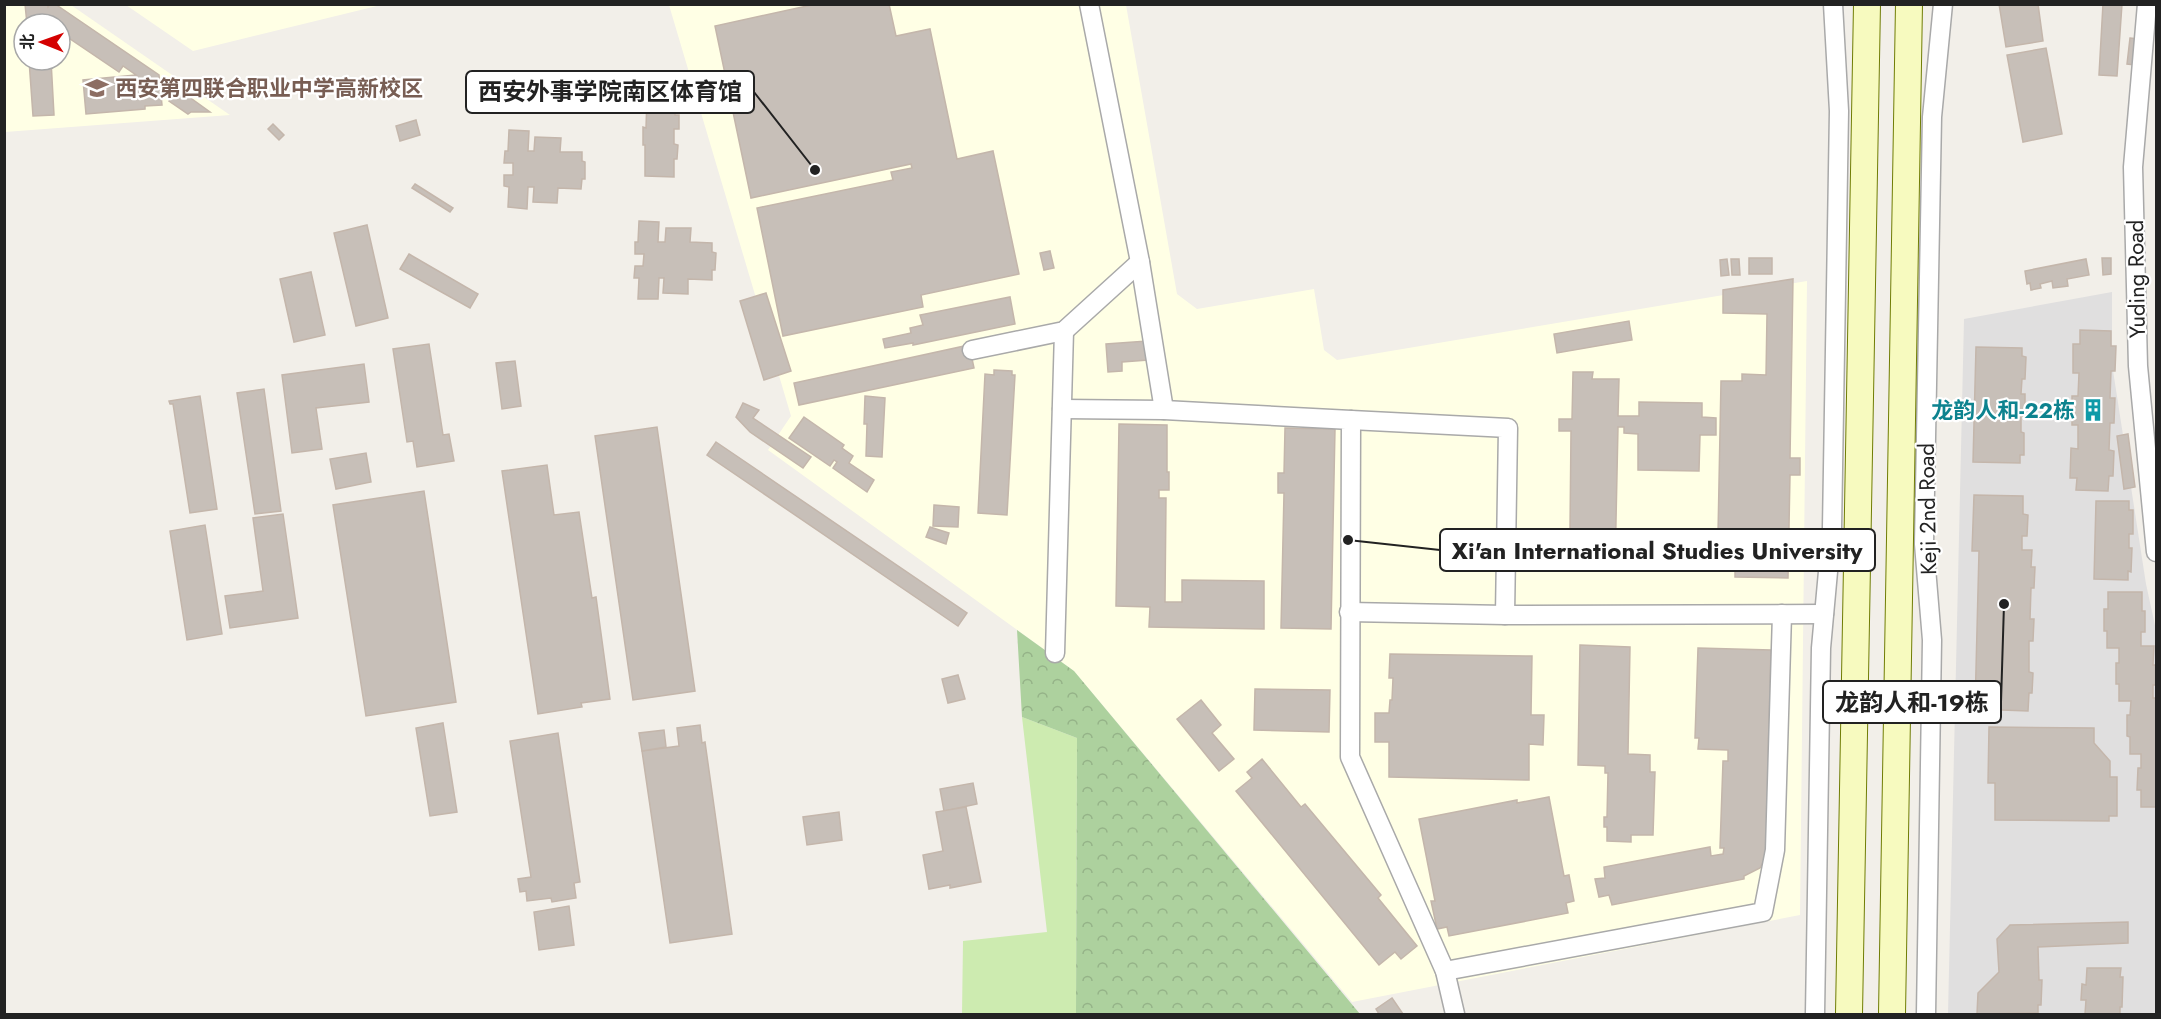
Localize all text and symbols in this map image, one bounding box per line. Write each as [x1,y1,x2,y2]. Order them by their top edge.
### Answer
north arrow [12,12,72,72]
text: 北 [16,34,39,50]
callout: 西安外事学院南区体育馆 [466,71,754,113]
place label: 西安第四联合职业中学高新校区 [115,72,423,104]
text: 西安外事学院南区体育馆 [478,74,742,109]
school or university icon: 西安第四联合职业中学高新校区 [84,75,110,101]
street label: Yuding Road [2119,219,2153,339]
place label: 龙韵人和-22栋 [1931,394,2075,426]
building icon: 龙韵人和-22栋 [2080,397,2106,423]
street label: Keji 2nd Road [1910,443,1944,575]
callout: Xi'an International Studies University [1440,529,1875,571]
text: Xi'an International Studies University [1452,533,1863,568]
callout: 龙韵人和-19栋 [1823,681,2001,723]
text: 龙韵人和-19栋 [1835,685,1989,720]

